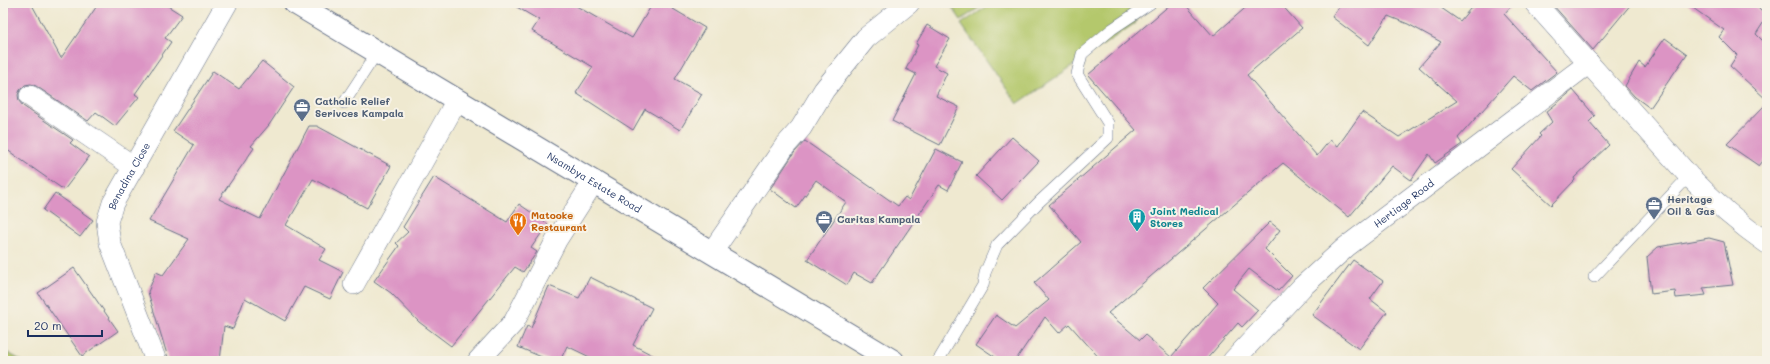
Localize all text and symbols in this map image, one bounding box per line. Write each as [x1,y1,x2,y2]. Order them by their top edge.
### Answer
place label: Catholic Relief Serivces Kampala [315,94,404,120]
office icon: Catholic Relief Serivces Kampala [292,97,312,122]
street label: Benadina Close [104,140,153,211]
street label: Nsambya Estate Road [545,149,644,216]
street label: Hertiage Road [1371,176,1437,231]
place label: Heritage Oil & Gas [1667,192,1715,218]
office icon: Heritage Oil & Gas [1644,195,1664,220]
place label: Joint Medical Stores [1150,204,1219,230]
building icon: Joint Medical Stores [1127,207,1147,232]
place label: Matooke Restaurant [531,208,587,234]
office icon: Caritas Kampala [814,209,834,234]
restaurant icon: Matooke Restaurant [508,211,528,236]
place label: Caritas Kampala [837,212,920,226]
scale bar [28,312,102,338]
text: 20 m [34,317,62,333]

